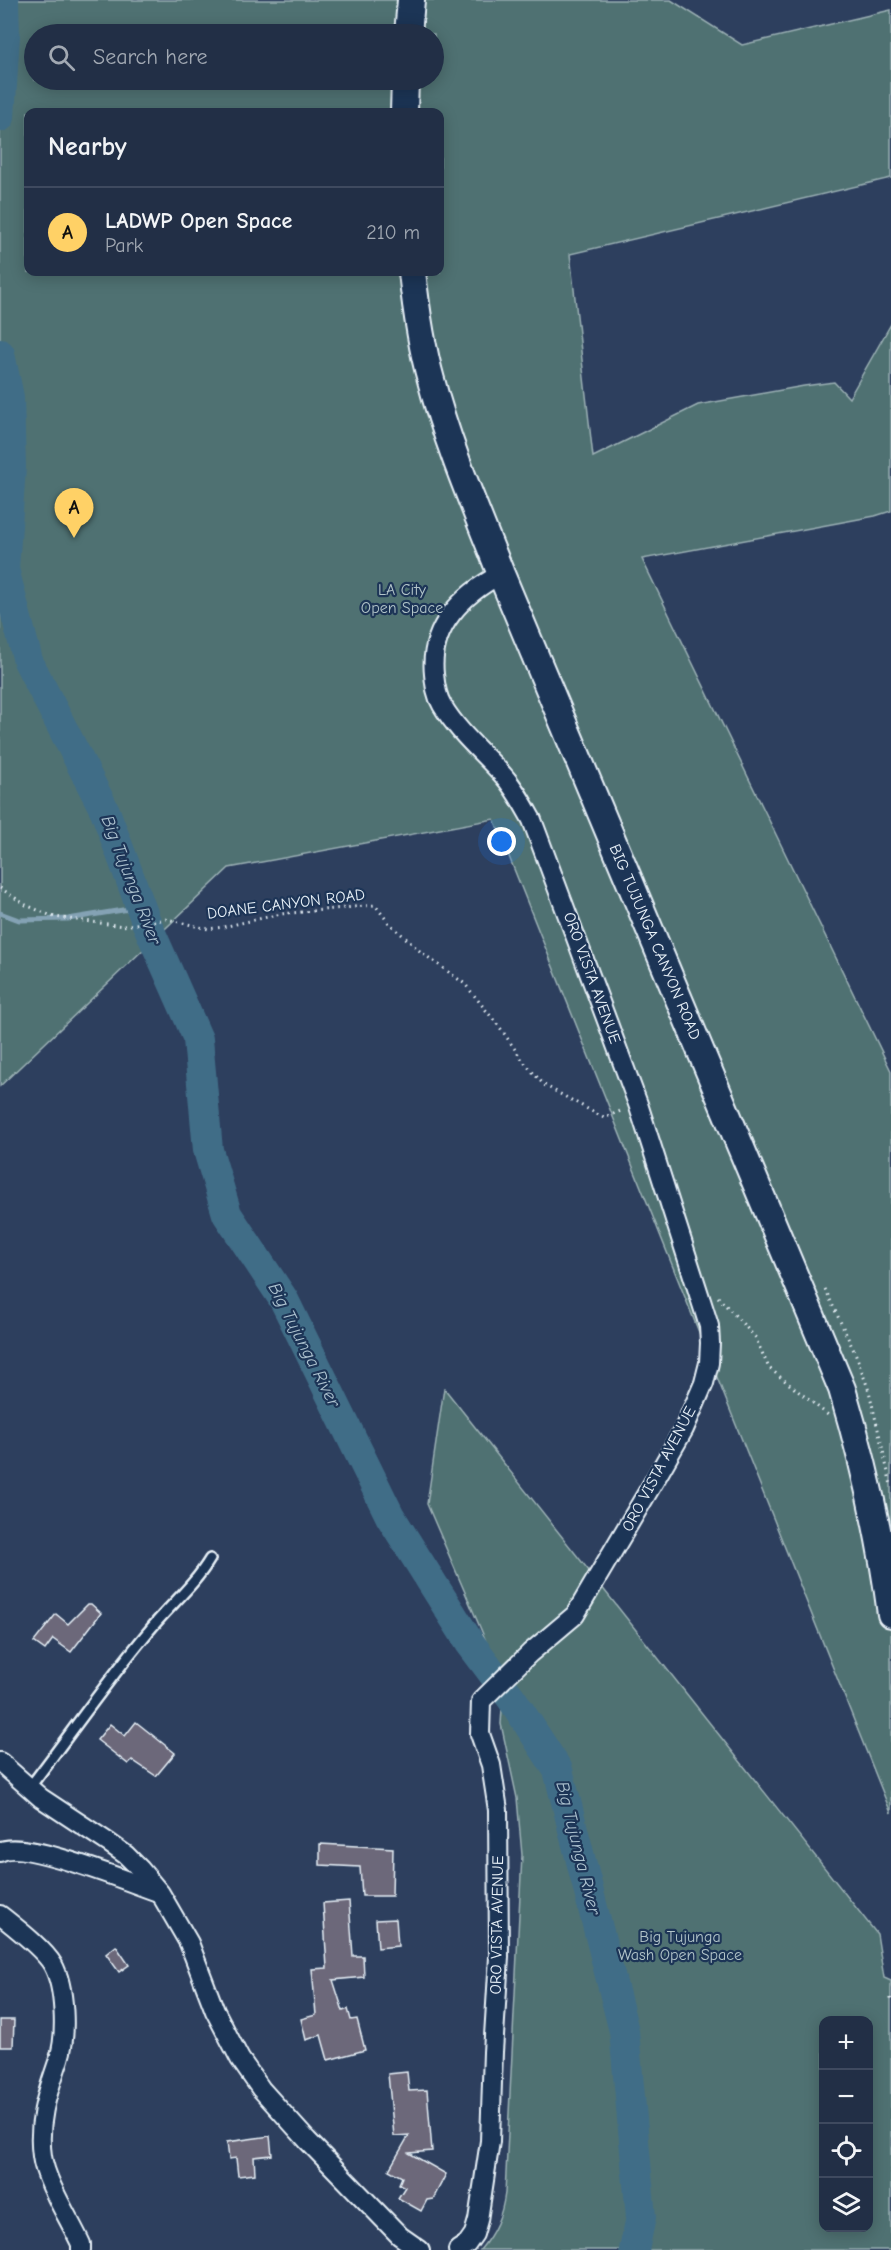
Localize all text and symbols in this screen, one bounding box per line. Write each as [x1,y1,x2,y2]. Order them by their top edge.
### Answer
search box [24,24,444,90]
icon: search [45,41,78,74]
text: Search here [93,44,208,70]
text: Nearby [48,132,127,162]
text: LADWP Open Space [105,208,292,234]
text: A [62,221,73,244]
text: 210 m [366,221,420,244]
text: Park [105,234,143,257]
pin: A [54,488,94,538]
park label: LA City Open Space [361,581,443,617]
water label: Big Tujunga River [97,812,166,948]
your location [487,827,516,856]
street label: BIG TUJUNGA CANYON ROAD [606,842,704,1042]
street label: DOANE CANYON ROAD [206,885,366,923]
street label: ORO VISTA AVENUE [560,910,624,1047]
water label: Big Tujunga River [264,1279,345,1411]
street label: ORO VISTA AVENUE [618,1403,700,1535]
water label: Big Tujunga River [551,1779,605,1918]
street label: ORO VISTA AVENUE [487,1855,507,1995]
park label: Big Tujunga Wash Open Space [618,1928,742,1964]
map controls [819,2016,873,2232]
button: + [819,2016,873,2070]
button: − [819,2070,873,2124]
button: locate [819,2124,873,2178]
button: layers [819,2178,873,2232]

